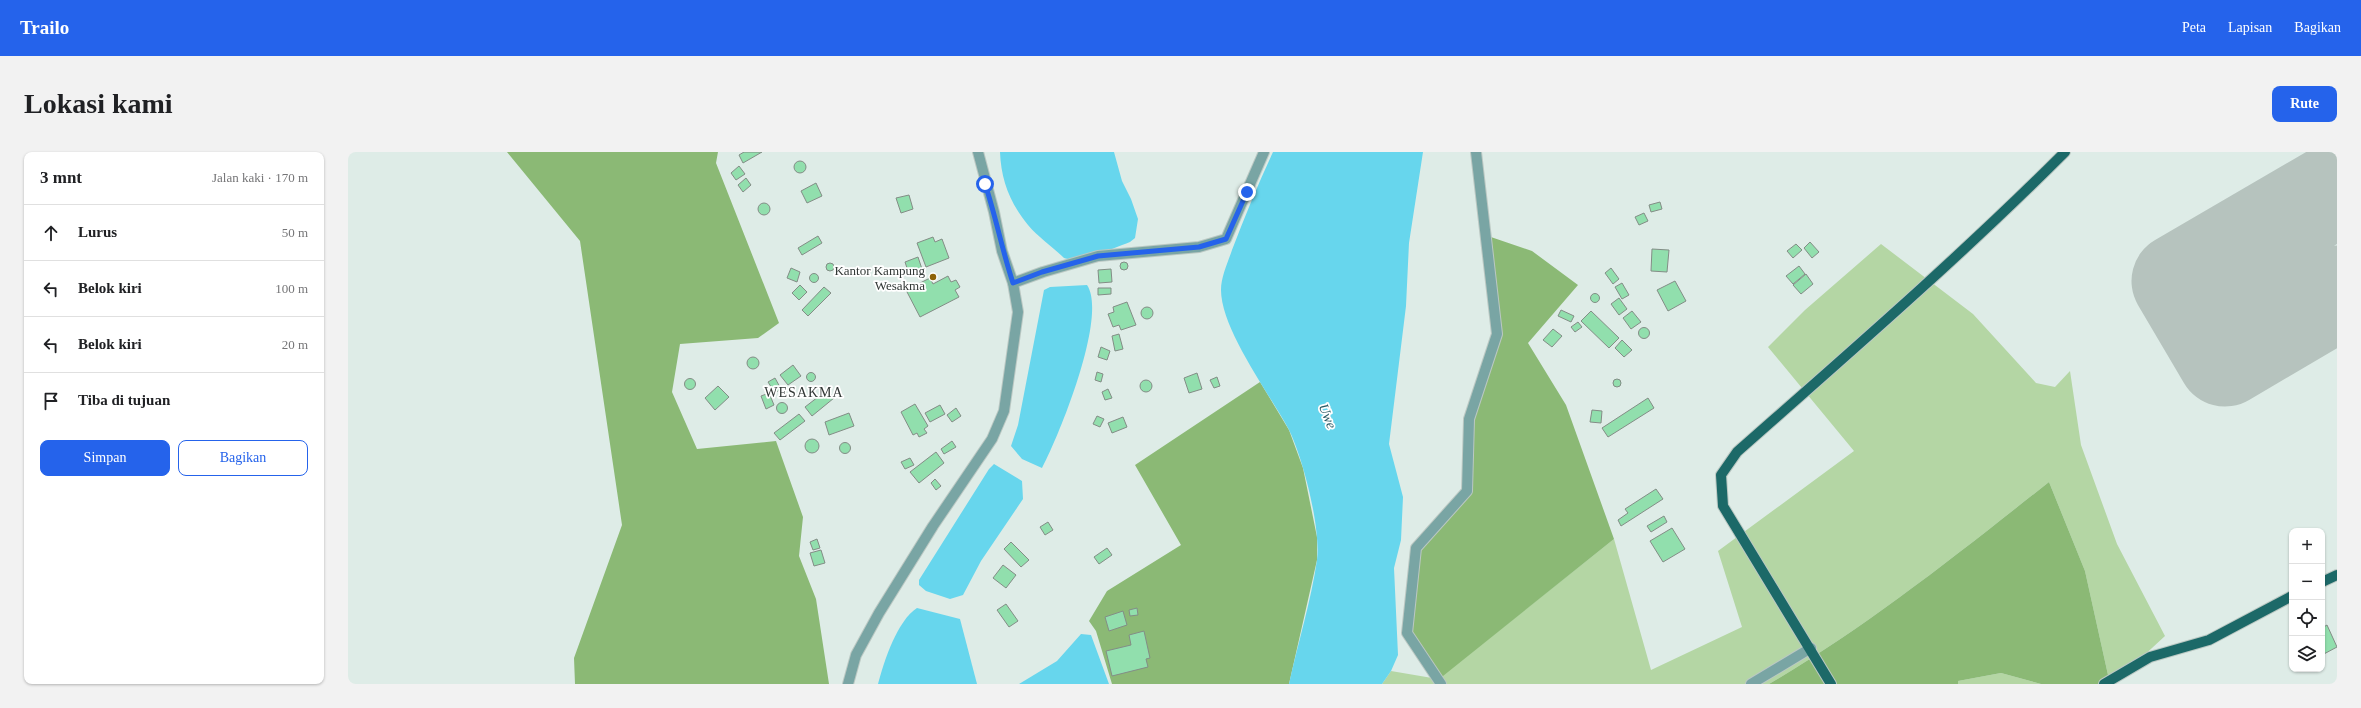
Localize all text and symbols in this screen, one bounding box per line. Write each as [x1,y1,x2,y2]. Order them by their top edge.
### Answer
text: Trailo [20,17,69,38]
text: Peta [2182,20,2206,35]
text: Lapisan [2228,20,2272,35]
text: Bagikan [2294,20,2341,35]
button: Rute [2272,86,2337,122]
text: Lokasi kami [24,88,173,119]
text: 3 mnt [40,168,82,187]
text: Jalan kaki · 170 m [212,170,308,185]
route start [976,175,994,193]
route end [1238,183,1256,201]
icon: ahead [40,222,62,244]
text: Lurus [78,224,117,240]
text: 50 m [282,225,308,240]
place label: Kantor Kampung Wesakma [834,263,925,293]
marker: Kantor Kampung Wesakma [928,272,938,282]
icon: left [40,278,62,300]
text: Belok kiri [78,280,142,296]
text: 100 m [275,281,308,296]
icon: left [40,334,62,356]
text: Belok kiri [78,336,142,352]
text: 20 m [282,337,308,352]
district label: WESAKMA [764,385,844,400]
icon: arrive [40,390,62,412]
text: Tiba di tujuan [78,392,170,408]
water label: Uwe [1316,401,1339,431]
button: Simpan [40,440,170,476]
button: Bagikan [178,440,308,476]
map controls [2289,528,2325,672]
button: + [2289,528,2325,564]
button: − [2289,564,2325,600]
button: locate [2289,600,2325,636]
button: layers [2289,636,2325,672]

